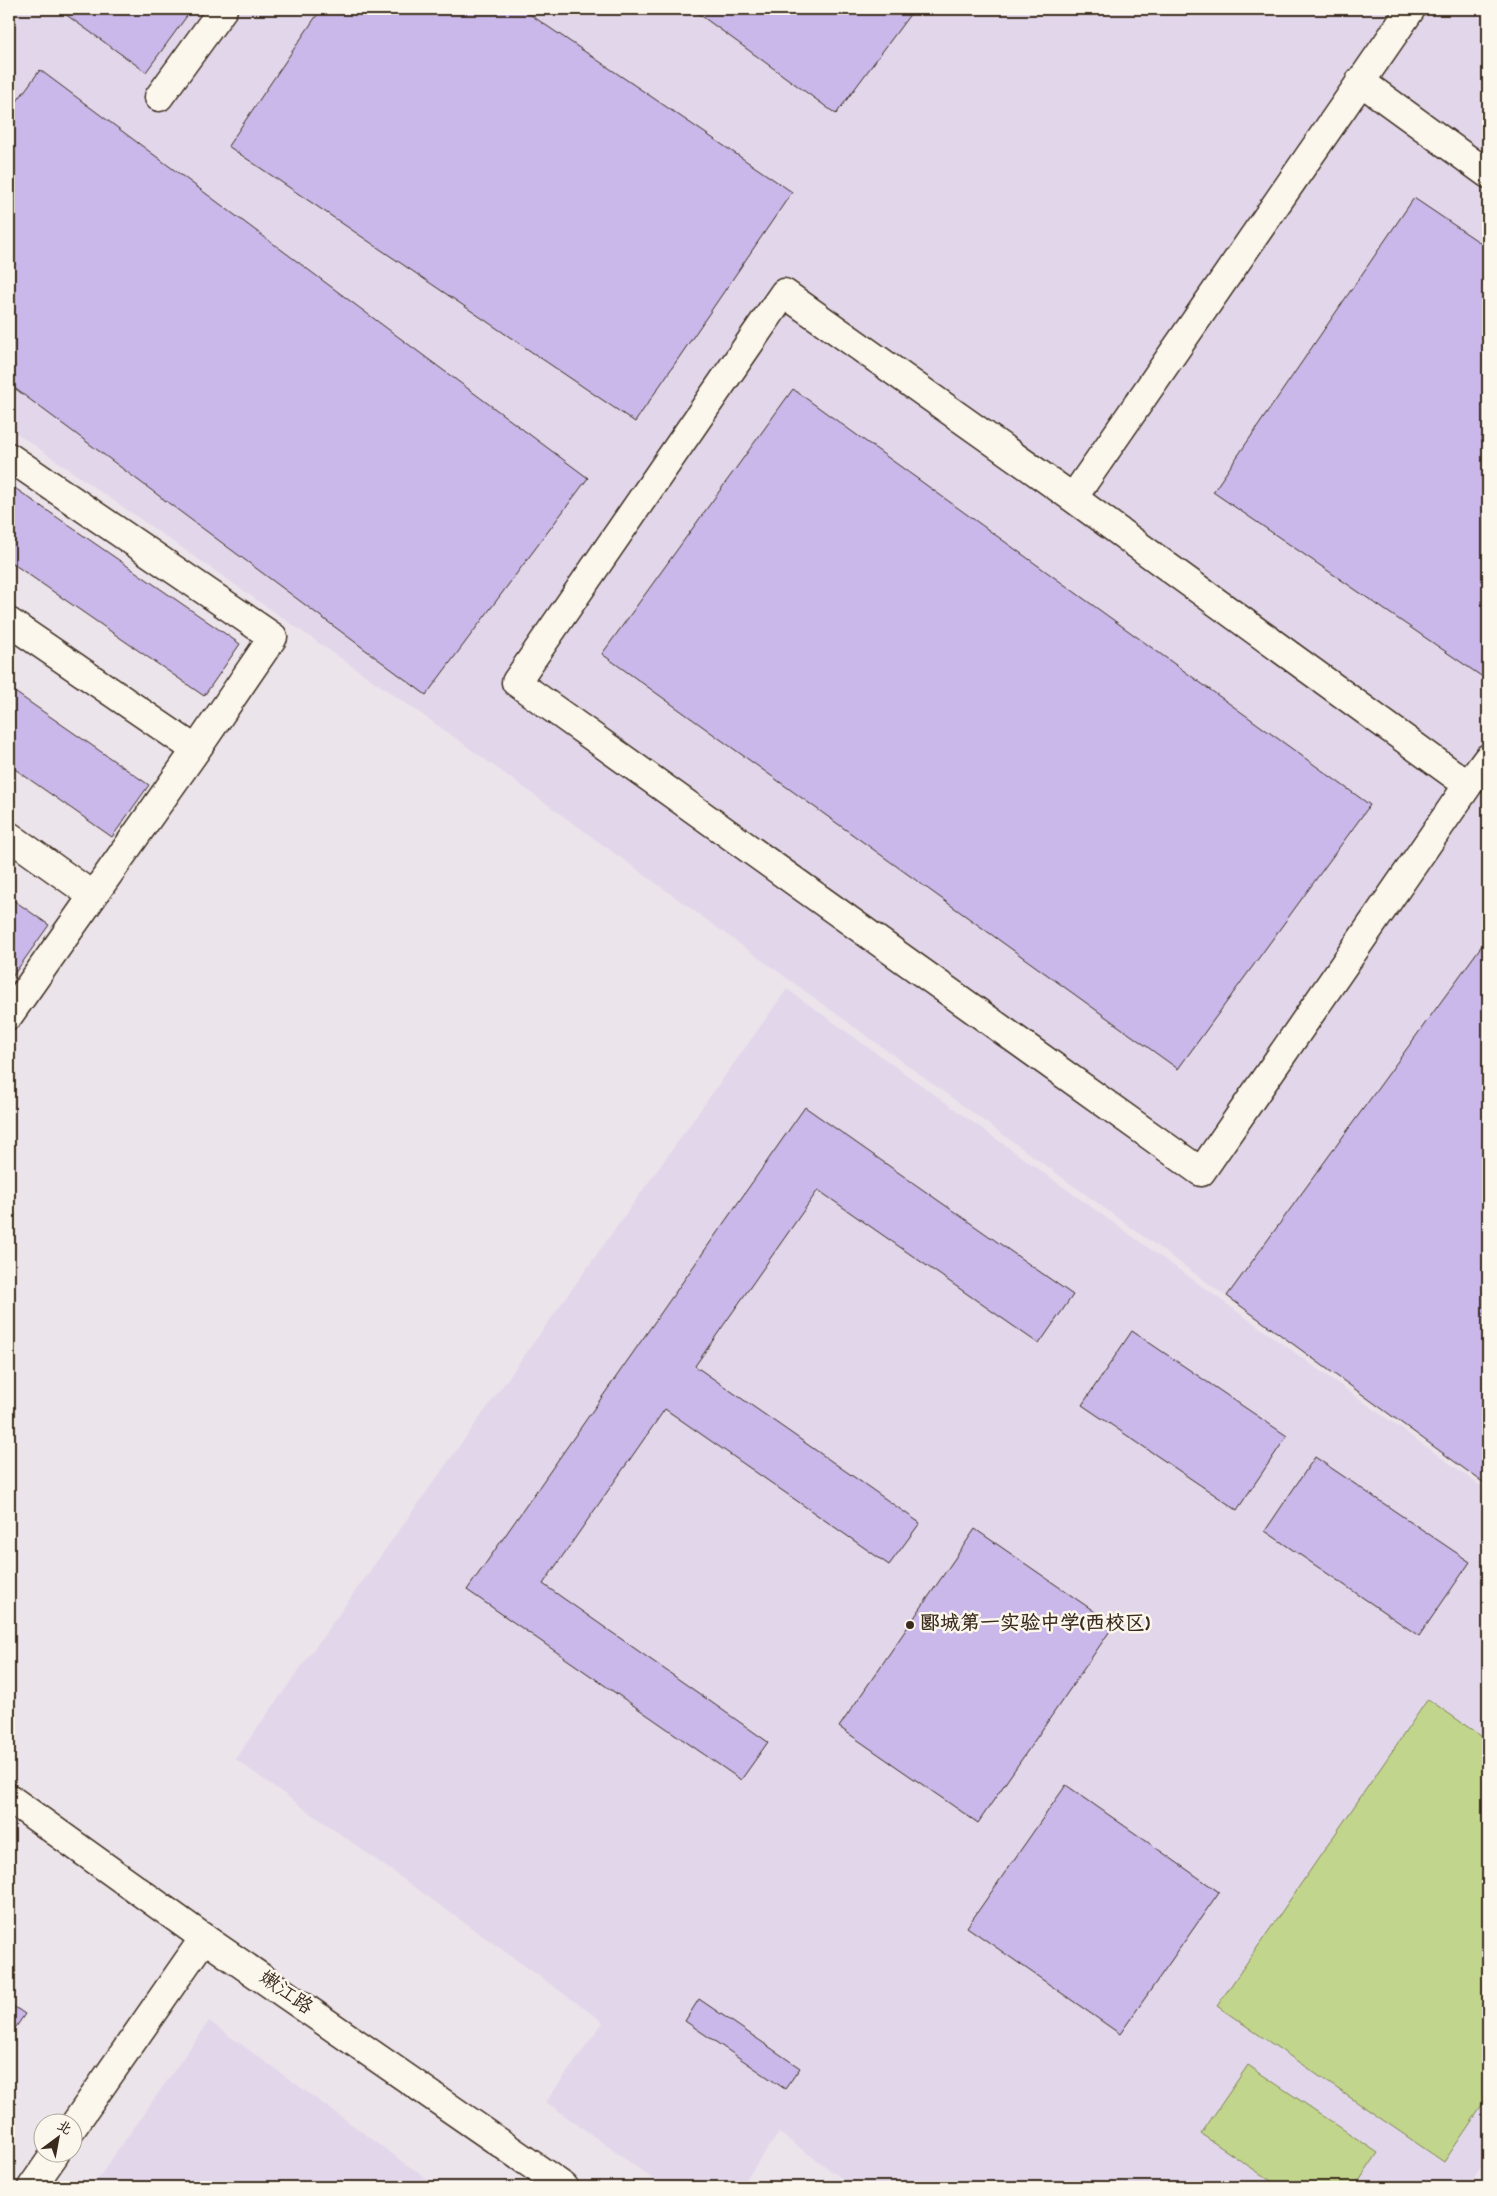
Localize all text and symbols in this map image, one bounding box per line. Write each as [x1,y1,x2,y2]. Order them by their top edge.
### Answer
place label: 郾城第一实验中学(西校区) [920,1611,1150,1639]
marker: 郾城第一实验中学(西校区) [904,1619,916,1631]
street label: 嫩江路 [252,1965,318,2023]
north arrow [32,2114,82,2164]
text: 北 [53,2116,75,2141]

